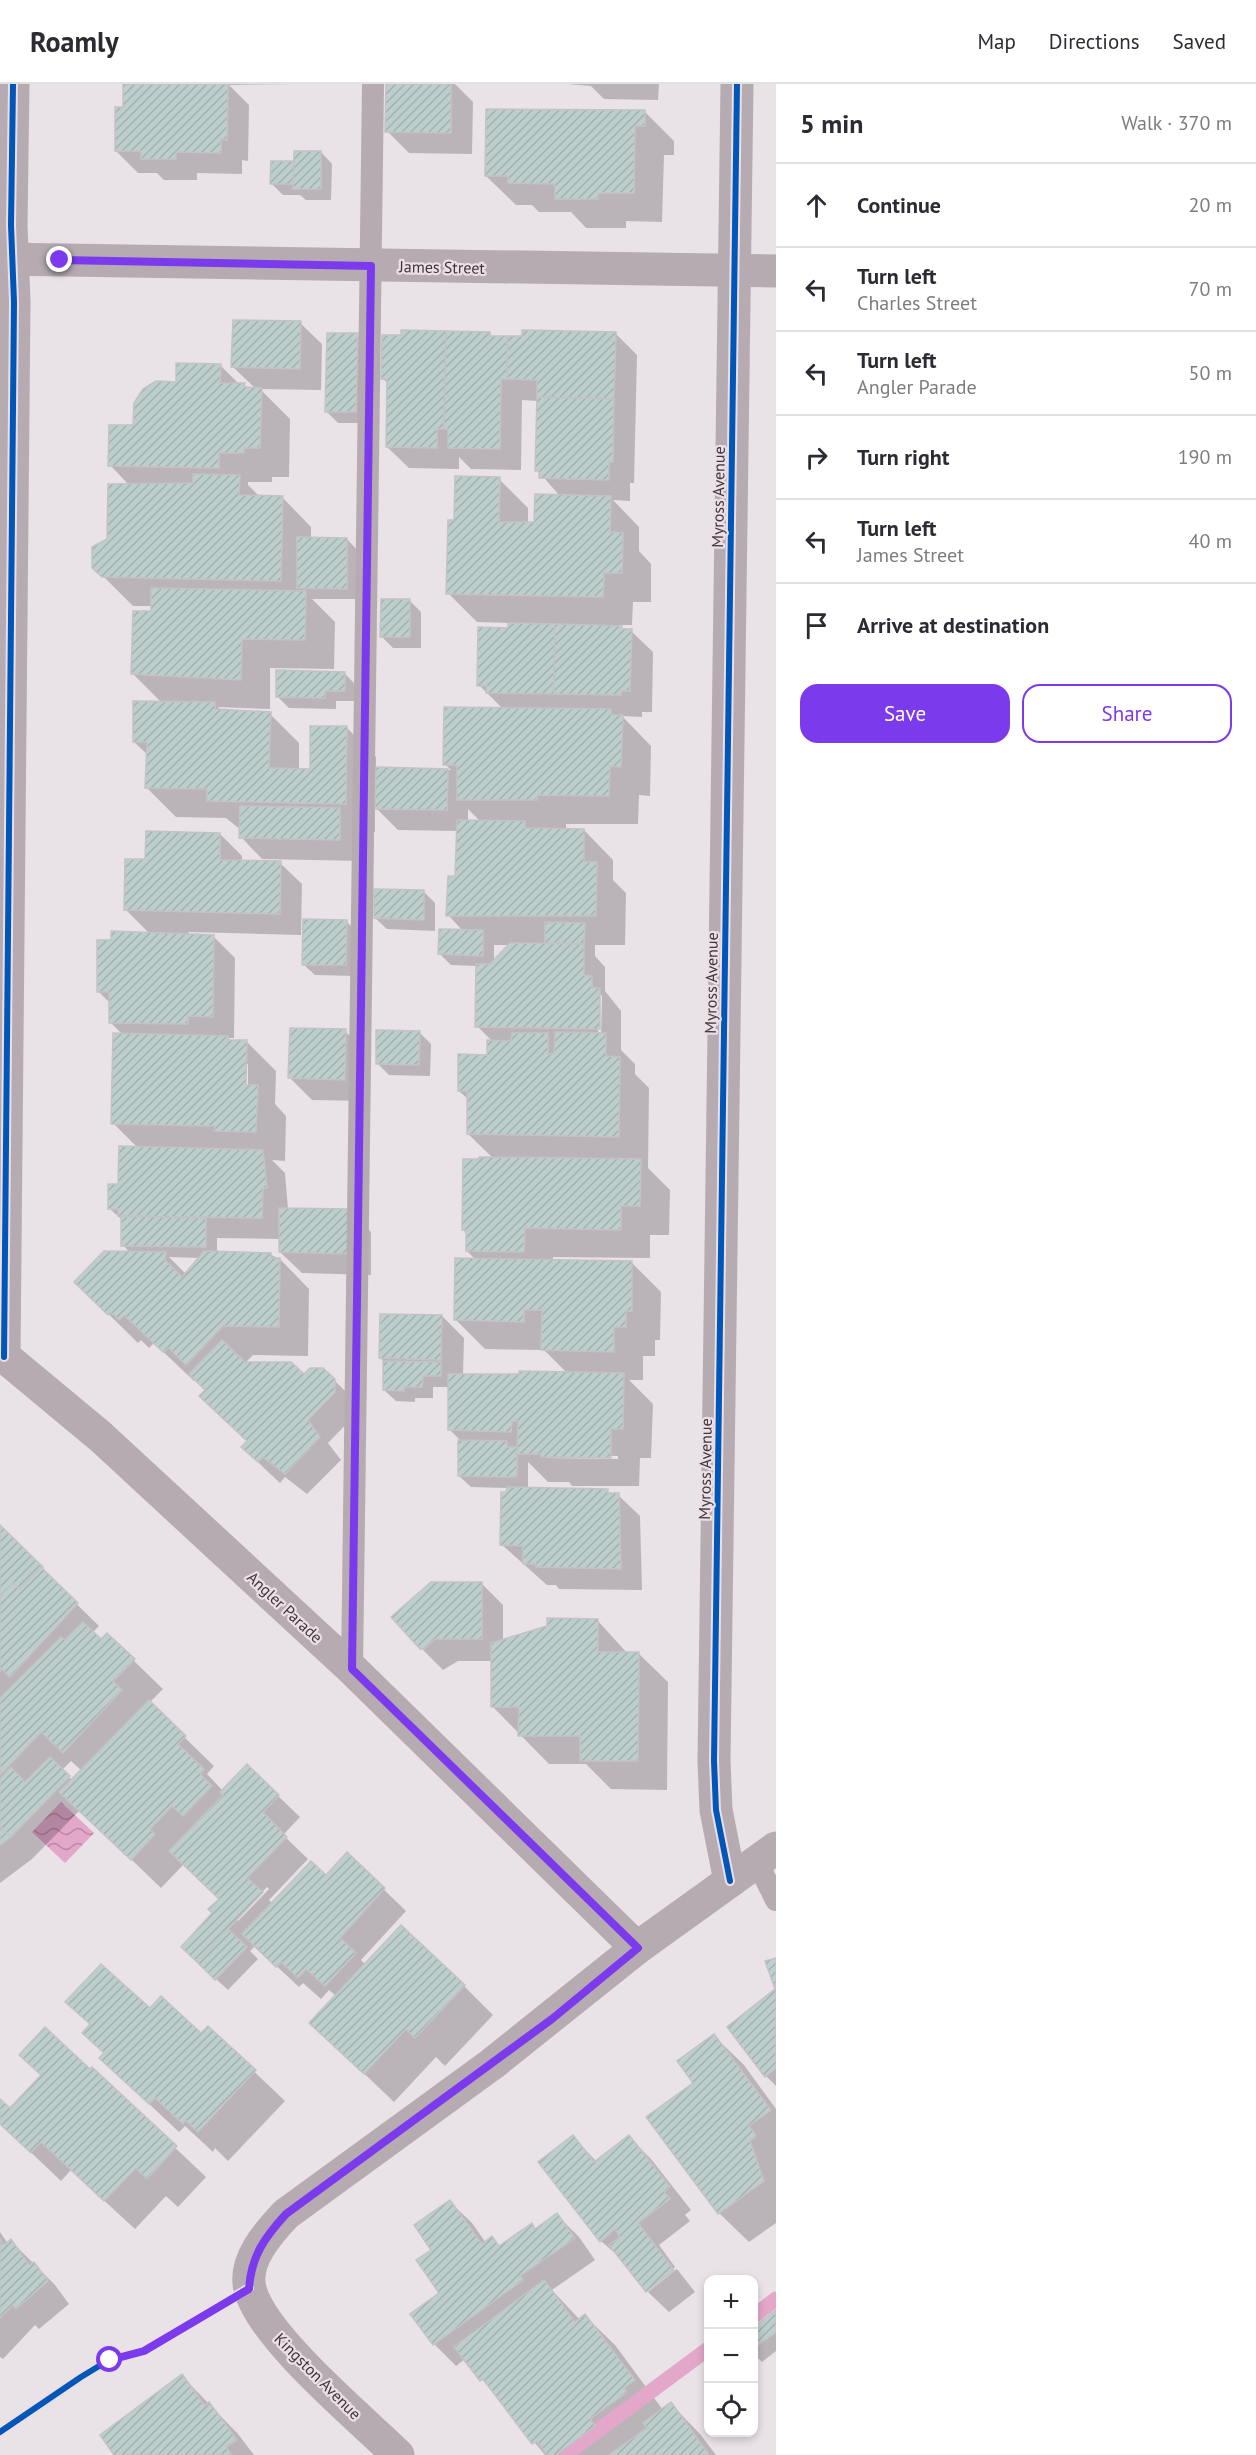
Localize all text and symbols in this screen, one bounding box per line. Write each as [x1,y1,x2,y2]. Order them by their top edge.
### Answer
text: Roamly [30,23,119,60]
text: Map [977,28,1016,55]
text: Directions [1049,28,1140,55]
text: Saved [1173,28,1226,55]
text: 5 min [800,107,863,140]
text: Walk · 370 m [1121,110,1232,136]
icon: ahead [800,189,833,222]
text: Continue [857,191,941,219]
text: 20 m [1189,192,1232,218]
route end [46,246,72,272]
street label: James Street [398,256,486,278]
text: Turn left [857,262,937,290]
icon: left [800,273,833,306]
text: 70 m [1189,276,1232,302]
text: Charles Street [857,290,977,316]
text: Turn left [857,346,937,374]
icon: left [800,357,833,390]
text: 50 m [1189,360,1232,386]
text: Angler Parade [857,374,977,400]
icon: right [800,441,833,474]
text: Turn right [857,443,949,471]
text: 190 m [1178,444,1232,470]
street label: Myross Avenue [707,446,729,548]
text: Turn left [857,514,937,542]
icon: left [800,525,833,558]
text: 40 m [1189,528,1232,554]
text: James Street [857,542,964,568]
icon: arrive [800,609,833,642]
text: Arrive at destination [857,611,1049,639]
button: Save [800,684,1010,743]
button: Share [1022,684,1232,743]
street label: Myross Avenue [700,932,722,1034]
street label: Myross Avenue [694,1418,716,1520]
street label: Angler Parade [243,1567,327,1647]
map controls [704,2275,758,2437]
button: + [704,2275,758,2329]
street label: Kingston Avenue [270,2328,366,2424]
button: − [704,2329,758,2383]
route start [96,2346,122,2372]
button: locate [704,2383,758,2437]

